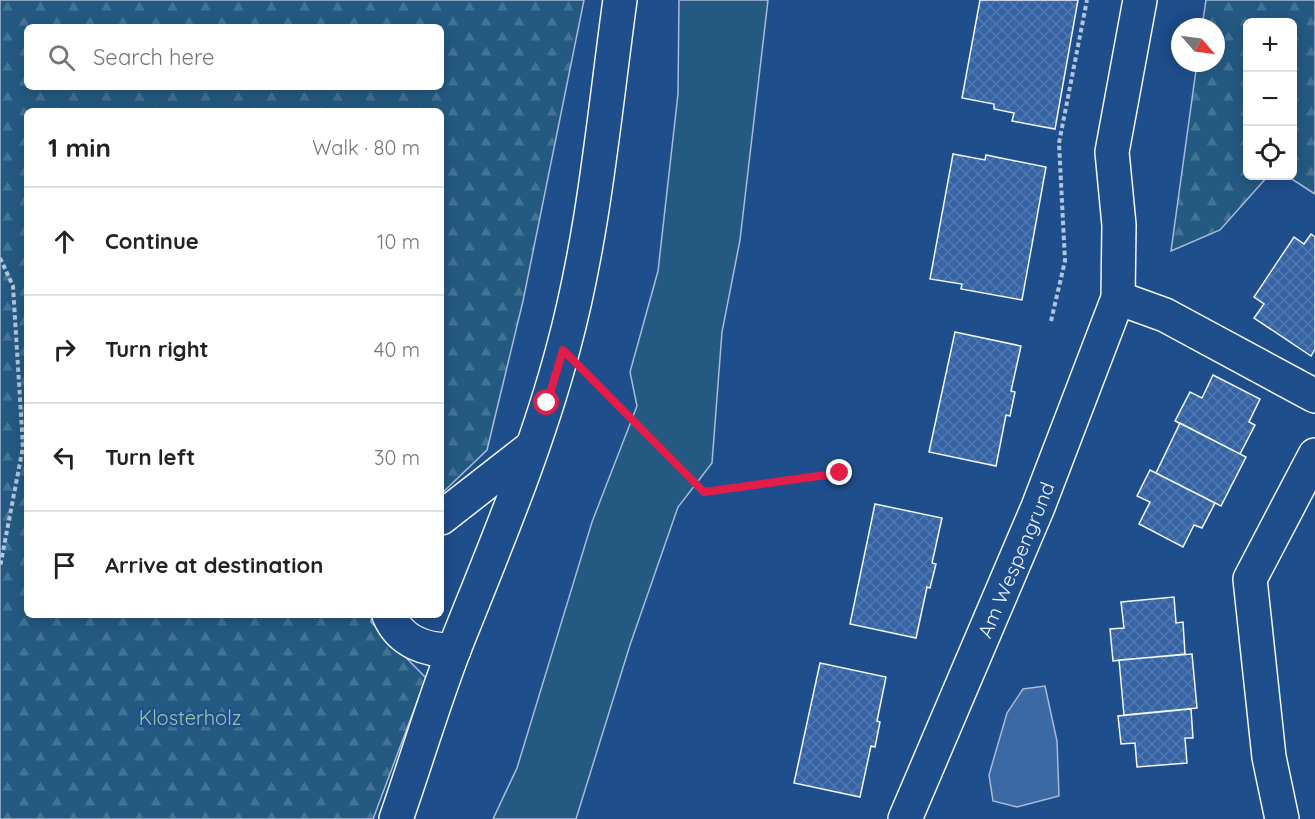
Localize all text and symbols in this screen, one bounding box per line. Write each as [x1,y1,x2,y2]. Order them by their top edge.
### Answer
north arrow [1171,18,1225,72]
map controls [1243,18,1297,180]
button: + [1243,18,1297,72]
search box [24,24,444,90]
icon: search [45,41,78,74]
text: Search here [93,43,214,71]
button: − [1243,72,1297,126]
button: locate [1243,126,1297,180]
text: 1 min [48,131,111,164]
text: Walk · 80 m [312,135,420,160]
icon: ahead [48,225,81,258]
text: Continue [105,227,199,255]
text: 10 m [377,229,420,254]
icon: right [48,333,81,366]
text: Turn right [105,335,209,363]
text: 40 m [374,337,420,362]
route start [533,389,559,415]
icon: left [48,441,81,474]
text: Turn left [105,443,195,471]
text: 30 m [374,445,420,470]
route end [826,459,852,485]
street label: Am Wespengrund [971,478,1059,641]
icon: arrive [48,549,81,582]
text: Arrive at destination [105,551,323,579]
park label: Klosterholz [139,705,241,730]

